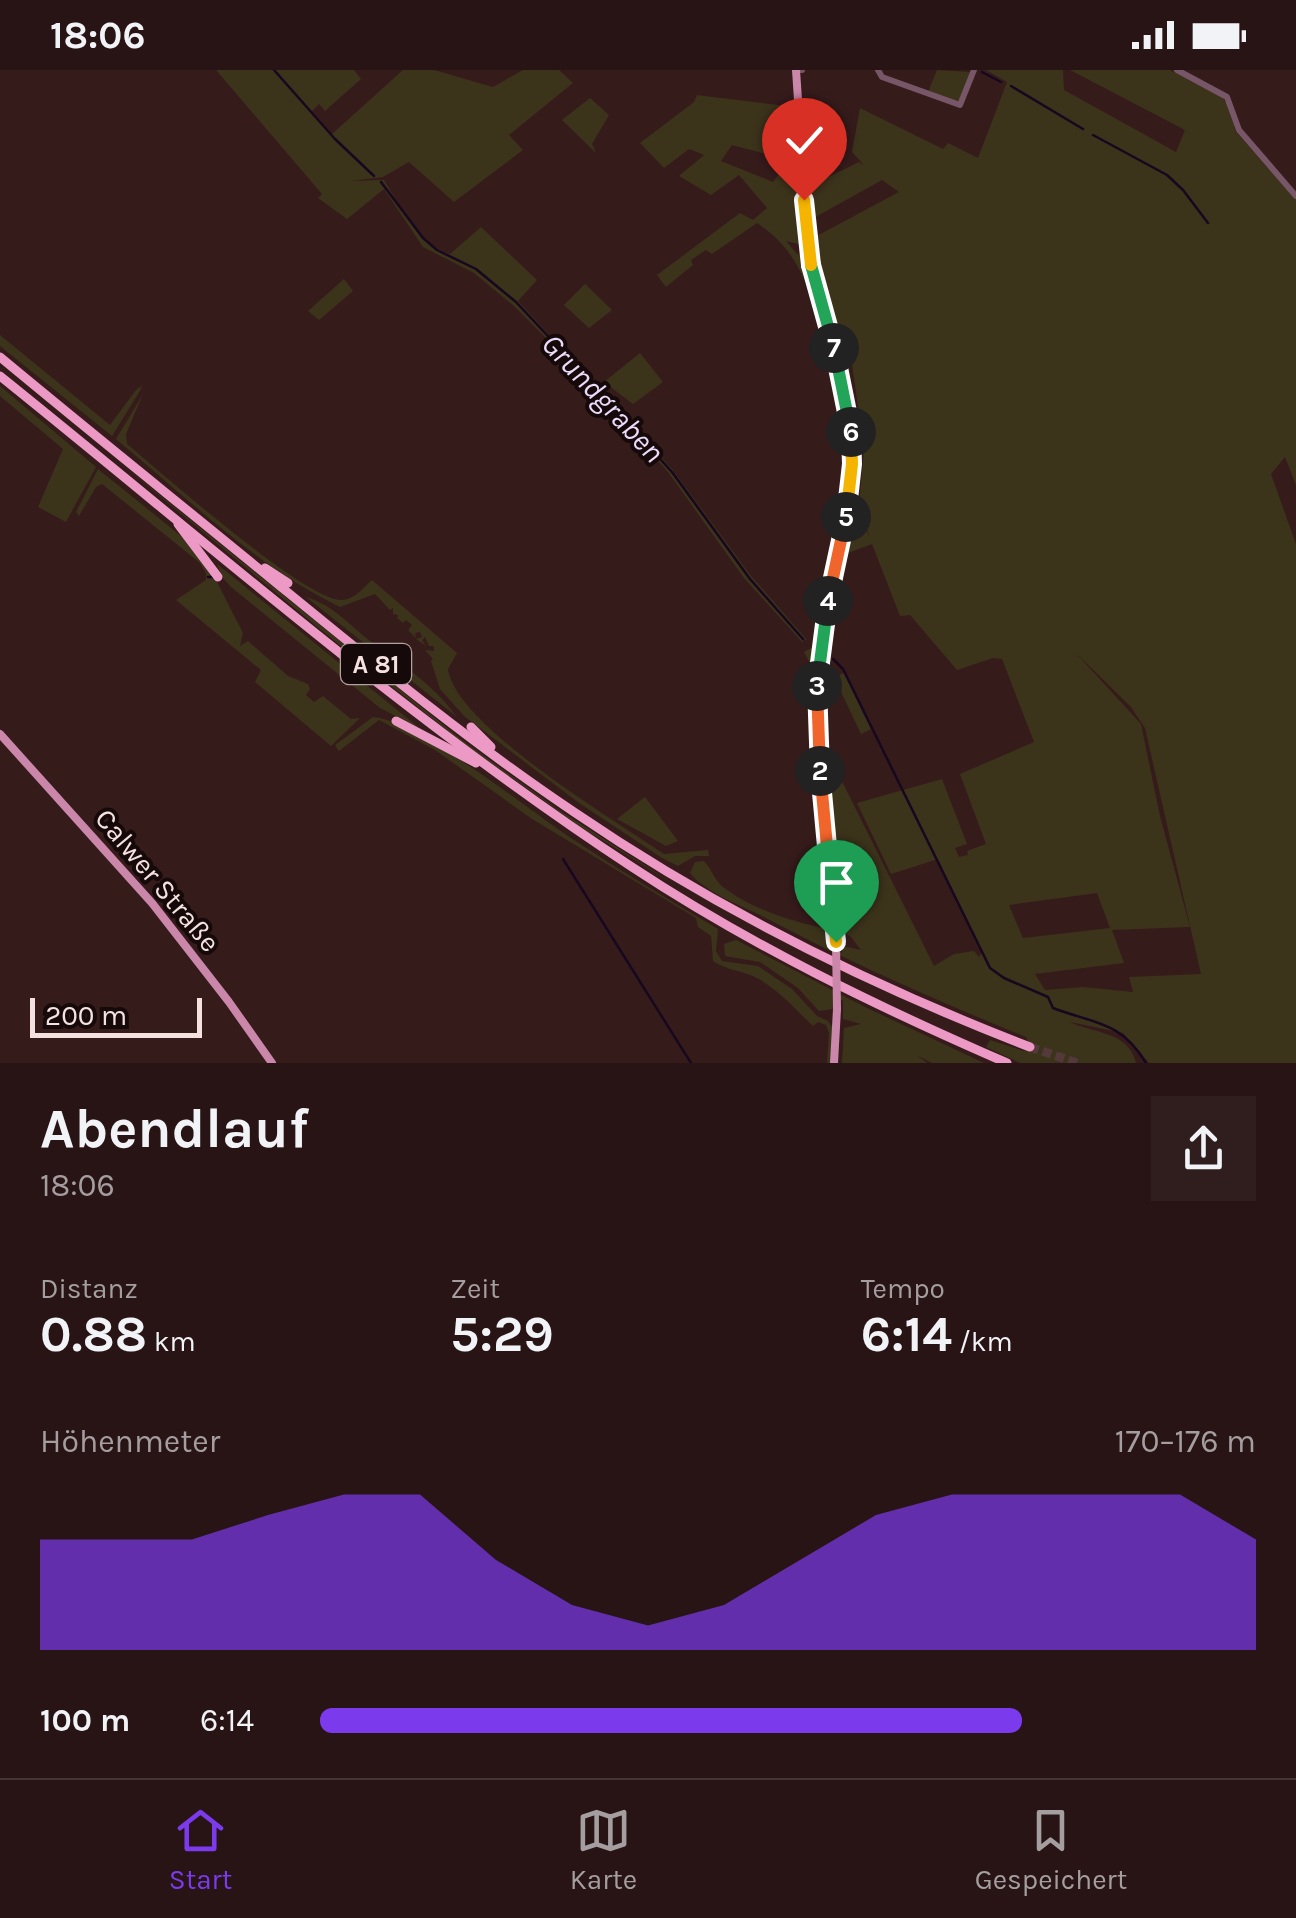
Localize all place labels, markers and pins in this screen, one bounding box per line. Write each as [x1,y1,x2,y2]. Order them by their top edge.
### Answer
pin [762,98,847,201]
pin: 7 [809,323,859,373]
pin: 6 [826,407,876,457]
pin: 5 [821,492,871,542]
pin: 4 [803,576,853,626]
pin: 3 [792,661,842,711]
pin: 2 [795,746,845,796]
pin [794,840,879,943]

